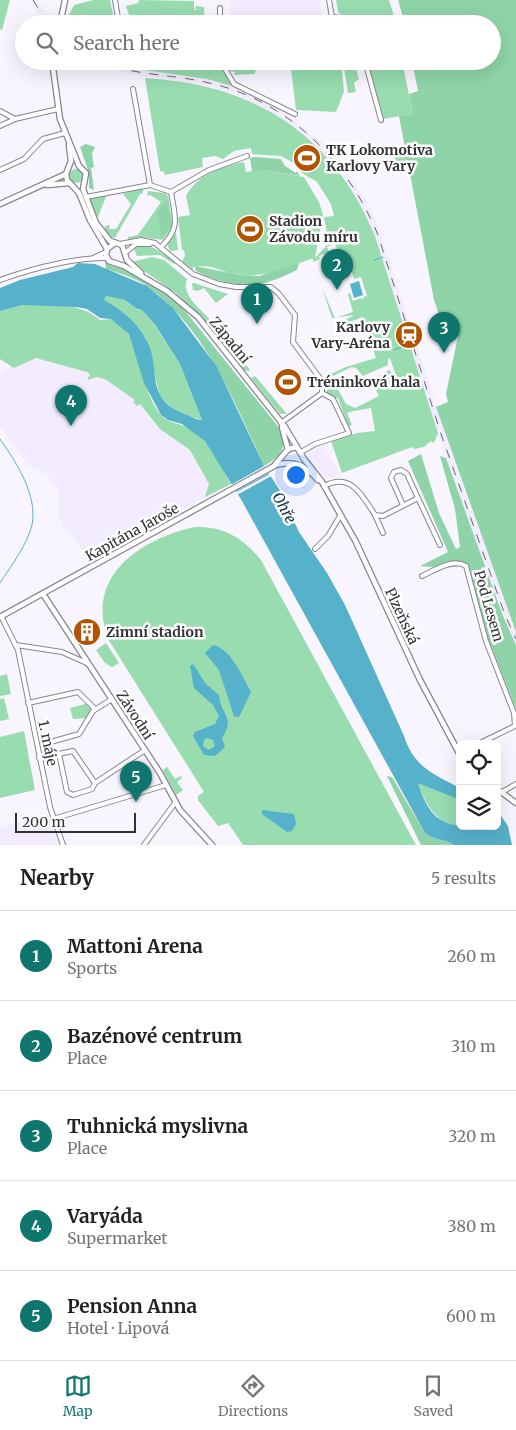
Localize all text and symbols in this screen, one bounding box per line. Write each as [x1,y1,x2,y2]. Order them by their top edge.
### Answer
search box [15,15,501,70]
icon: search [33,29,61,57]
text: Search here [73,31,180,55]
place label: TK Lokomotiva Karlovy Vary [326,141,433,175]
sports icon: TK Lokomotiva Karlovy Vary [292,143,322,173]
place label: Stadion Závodu míru [269,212,358,246]
sports icon: Stadion Závodu míru [235,214,265,244]
pin: 2 [321,249,353,290]
pin: 1 [241,283,273,324]
pin: 3 [428,312,460,353]
street label: Západní [206,313,255,368]
place label: Karlovy Vary-Aréna [310,318,391,352]
station icon: Karlovy Vary-Aréna [394,320,424,350]
sports icon: Tréninková hala [273,367,303,397]
place label: Tréninková hala [307,373,421,391]
pin: 4 [55,385,87,426]
your location [283,462,309,488]
water label: Ohře [268,489,301,527]
street label: Kapitána Jaroše [82,499,182,565]
street label: Pod Lesem [470,568,508,644]
street label: Plzeňská [381,585,423,648]
building icon: Zimní stadion [72,617,102,647]
place label: Zimní stadion [106,623,204,641]
street label: Závodní [112,687,158,743]
street label: 1. máje [34,719,62,767]
map controls [456,740,501,830]
button: locate [456,740,501,785]
pin: 5 [120,761,152,802]
button: layers [456,785,501,830]
scale bar [15,810,136,833]
text: 200 m [22,813,65,831]
text: Nearby [20,864,94,891]
text: 5 results [431,868,496,888]
text: Mattoni Arena [67,934,203,958]
text: 1 [32,946,40,966]
text: 260 m [447,946,496,966]
text: Sports [67,958,117,978]
text: Bazénové centrum [67,1024,242,1048]
text: 2 [31,1036,41,1056]
text: 310 m [451,1036,496,1056]
text: Place [67,1048,107,1068]
text: Tuhnická myslivna [67,1114,248,1138]
text: 3 [31,1126,41,1146]
text: 320 m [448,1126,496,1146]
text: Place [67,1138,107,1158]
text: Varyáda [67,1204,143,1228]
text: 4 [31,1216,41,1236]
text: 380 m [448,1216,496,1236]
text: Supermarket [67,1228,168,1248]
text: Pension Anna [67,1294,197,1318]
text: 5 [31,1306,41,1326]
text: 600 m [446,1306,496,1326]
text: Hotel · Lipová [67,1318,169,1338]
tab: Map [63,1372,93,1420]
tab: Directions [218,1372,288,1420]
tab: Saved [414,1372,453,1420]

